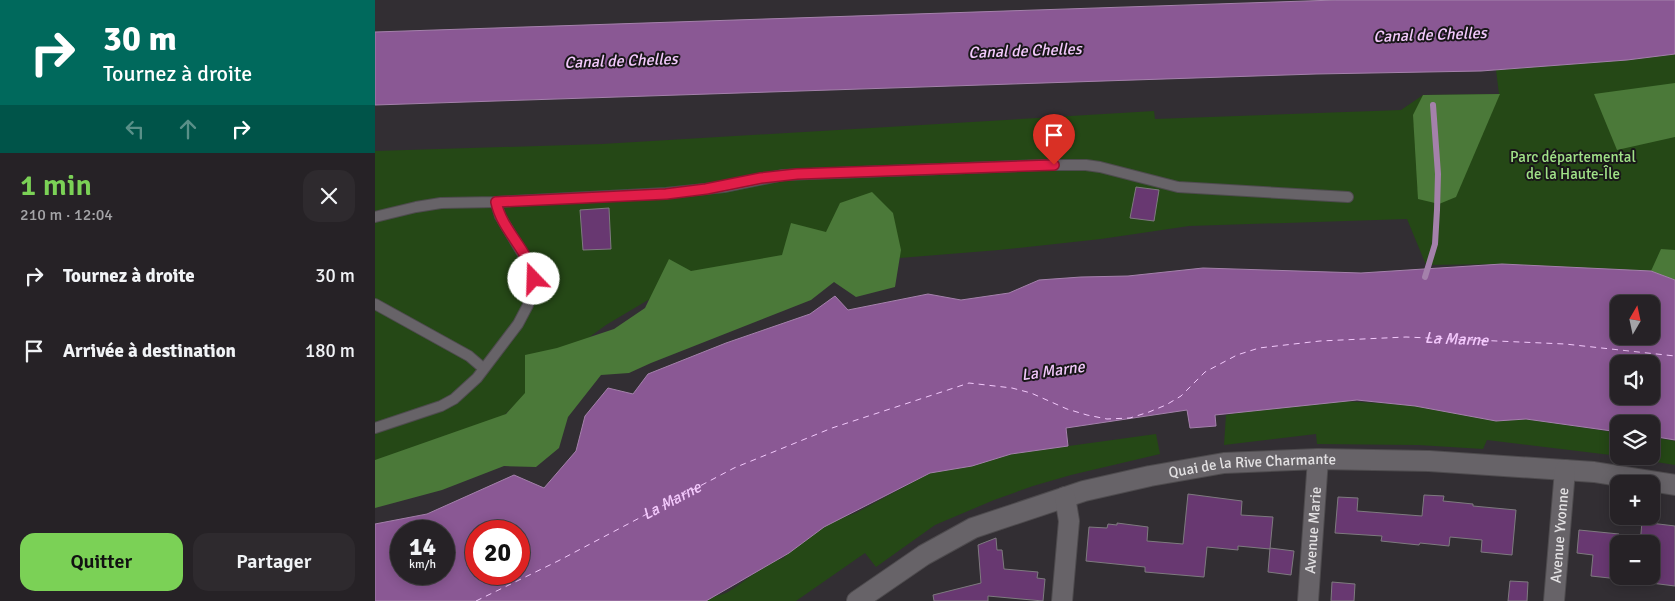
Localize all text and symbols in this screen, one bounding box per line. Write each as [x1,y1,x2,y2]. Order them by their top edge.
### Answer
text: 30 m [103,17,177,60]
icon: right [20,20,85,85]
water label: Canal de Chelles [1373,23,1489,47]
water label: Canal de Chelles [968,39,1084,63]
water label: Canal de Chelles [564,49,680,73]
text: Tournez à droite [103,60,252,87]
pin [1033,114,1075,165]
icon: left [121,115,149,143]
icon: ahead [174,115,202,143]
icon: right [227,115,255,143]
icon: arrive [1040,121,1068,149]
park label: Parc départemental de la Haute-Île [1510,148,1636,183]
text: 1 min [20,167,92,204]
button: close [303,170,355,222]
text: 210 m · 12:04 [20,205,113,225]
position arrow [507,252,559,304]
icon: right [20,262,48,290]
text: Tournez à droite [63,264,195,288]
text: 30 m [315,264,355,288]
north arrow [1610,295,1660,345]
map controls [1610,295,1660,585]
water label: La Marne [1424,328,1490,351]
icon: arrive [20,337,48,365]
text: Arrivée à destination [63,339,236,363]
text: 180 m [305,339,355,363]
button: sound [1610,355,1660,405]
water label: La Marne [1020,357,1087,385]
button: layers [1610,415,1660,465]
street label: Quai de la Rive Charmante [1167,450,1336,482]
button: + [1610,475,1660,525]
water label: La Marne [639,477,705,525]
street label: Avenue Marie [1301,486,1325,574]
street label: Avenue Yvonne [1547,487,1573,584]
speed limit sign: 20 [465,520,530,585]
text: 14 [409,531,436,562]
button: Quitter [20,533,183,591]
button: Partager [193,533,355,591]
button: − [1610,535,1660,585]
text: km/h [409,557,436,572]

